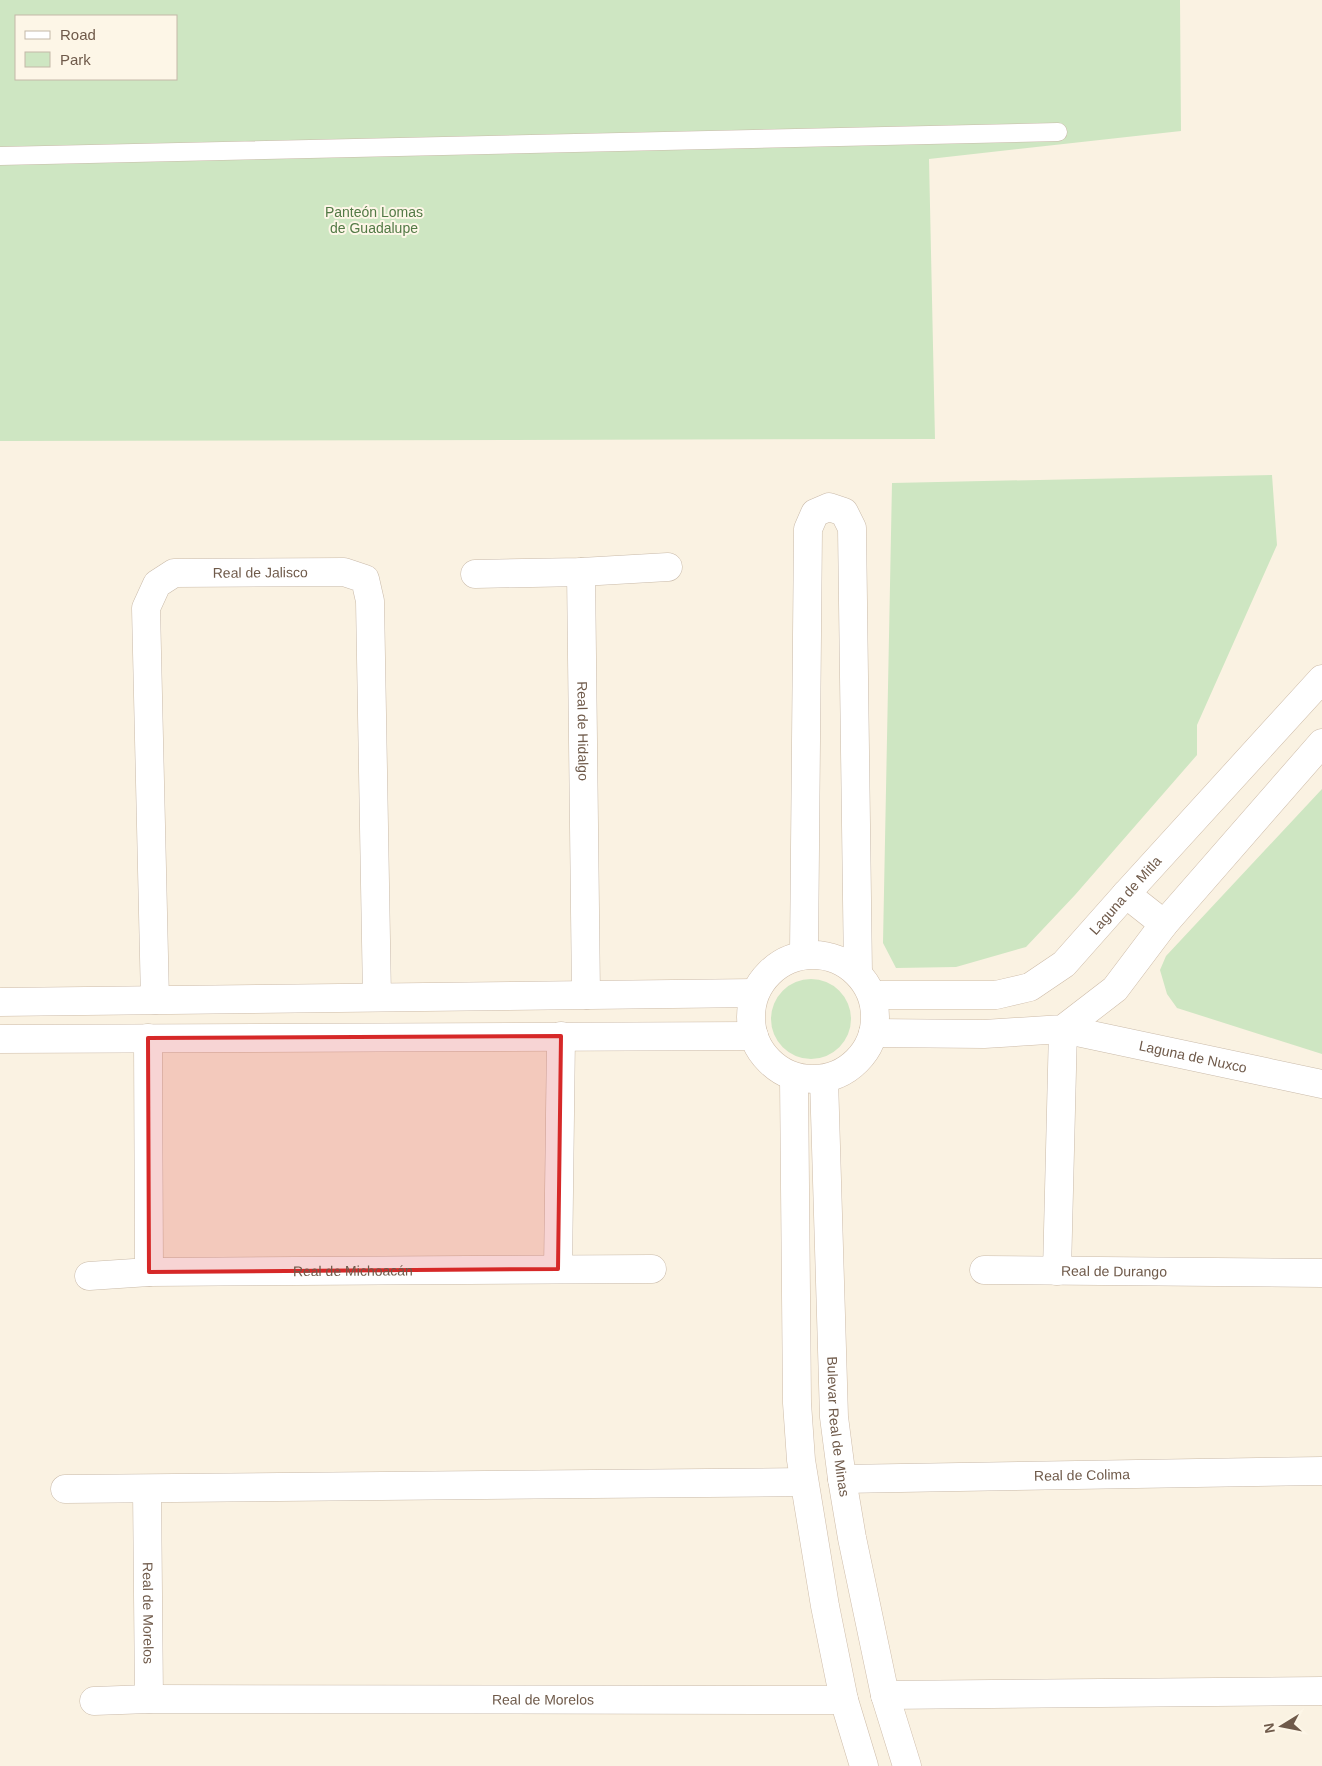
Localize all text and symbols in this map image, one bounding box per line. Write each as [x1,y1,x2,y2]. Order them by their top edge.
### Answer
legend [15,15,178,80]
text: Road [60,26,96,43]
text: Park [60,51,91,68]
park label: Panteón Lomas de Guadalupe [325,204,423,236]
street label: Real de Jalisco [213,564,308,581]
street label: Real de Hidalgo [574,681,591,781]
street label: Laguna de Mitla [1086,853,1165,938]
street label: Laguna de Nuxco [1138,1037,1249,1076]
street label: Real de Michoacán [293,1262,413,1279]
street label: Real de Durango [1061,1263,1167,1280]
street label: Bulevar Real de Minas [824,1356,853,1498]
street label: Real de Colima [1034,1466,1130,1484]
street label: Real de Morelos [140,1562,157,1664]
street label: Real de Morelos [492,1691,594,1708]
north arrow [1257,1701,1307,1751]
text: N [1260,1722,1278,1735]

